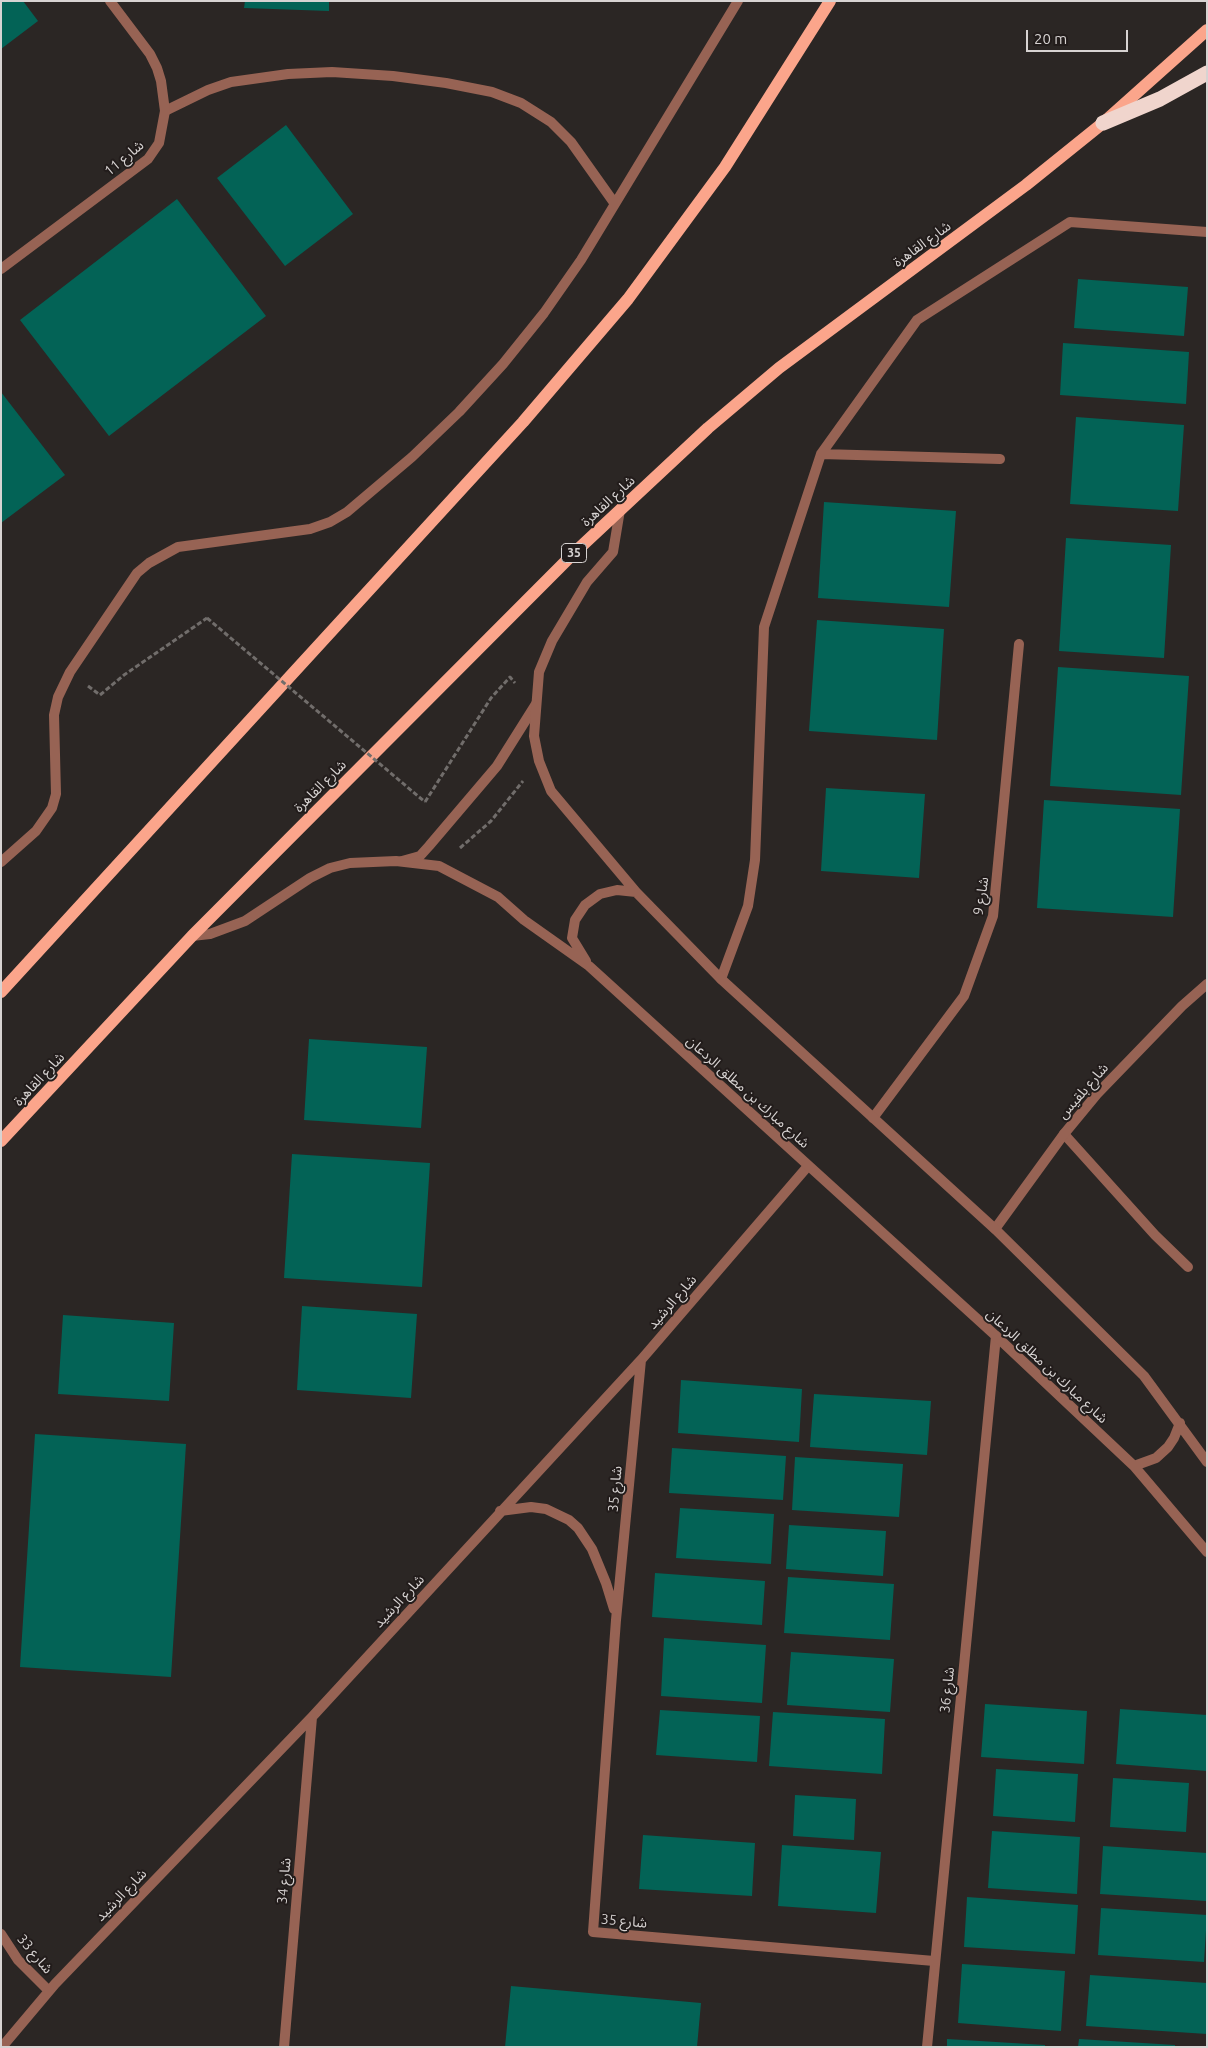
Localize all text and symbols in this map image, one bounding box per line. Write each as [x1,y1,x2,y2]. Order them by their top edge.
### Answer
scale bar [1028,20,1130,52]
text: 20 m [1034,30,1067,47]
street label: شارع 11 [101,137,147,179]
street label: شارع القاهرة [890,217,954,271]
street label: شارع القاهرة [578,472,638,530]
road number: 35 [562,544,586,562]
street label: شارع القاهرة [290,756,350,816]
street label: شارع 9 [970,876,992,916]
street label: شارع مبارك بن مطلق الردعان [683,1032,813,1152]
street label: شارع القاهرة [10,1049,68,1109]
street label: شارع بلقيس [1054,1060,1112,1122]
street label: شارع الرشيد [644,1271,700,1333]
street label: شارع مبارك بن مطلق الردعان [983,1305,1111,1427]
street label: شارع 35 [605,1465,625,1513]
street label: شارع الرشيد [370,1571,428,1631]
street label: شارع 36 [936,1666,958,1714]
street label: شارع 34 [274,1857,294,1905]
street label: شارع الرشيد [92,1865,150,1925]
street label: شارع 35 [600,1911,648,1931]
street label: شارع 33 [14,1931,56,1977]

